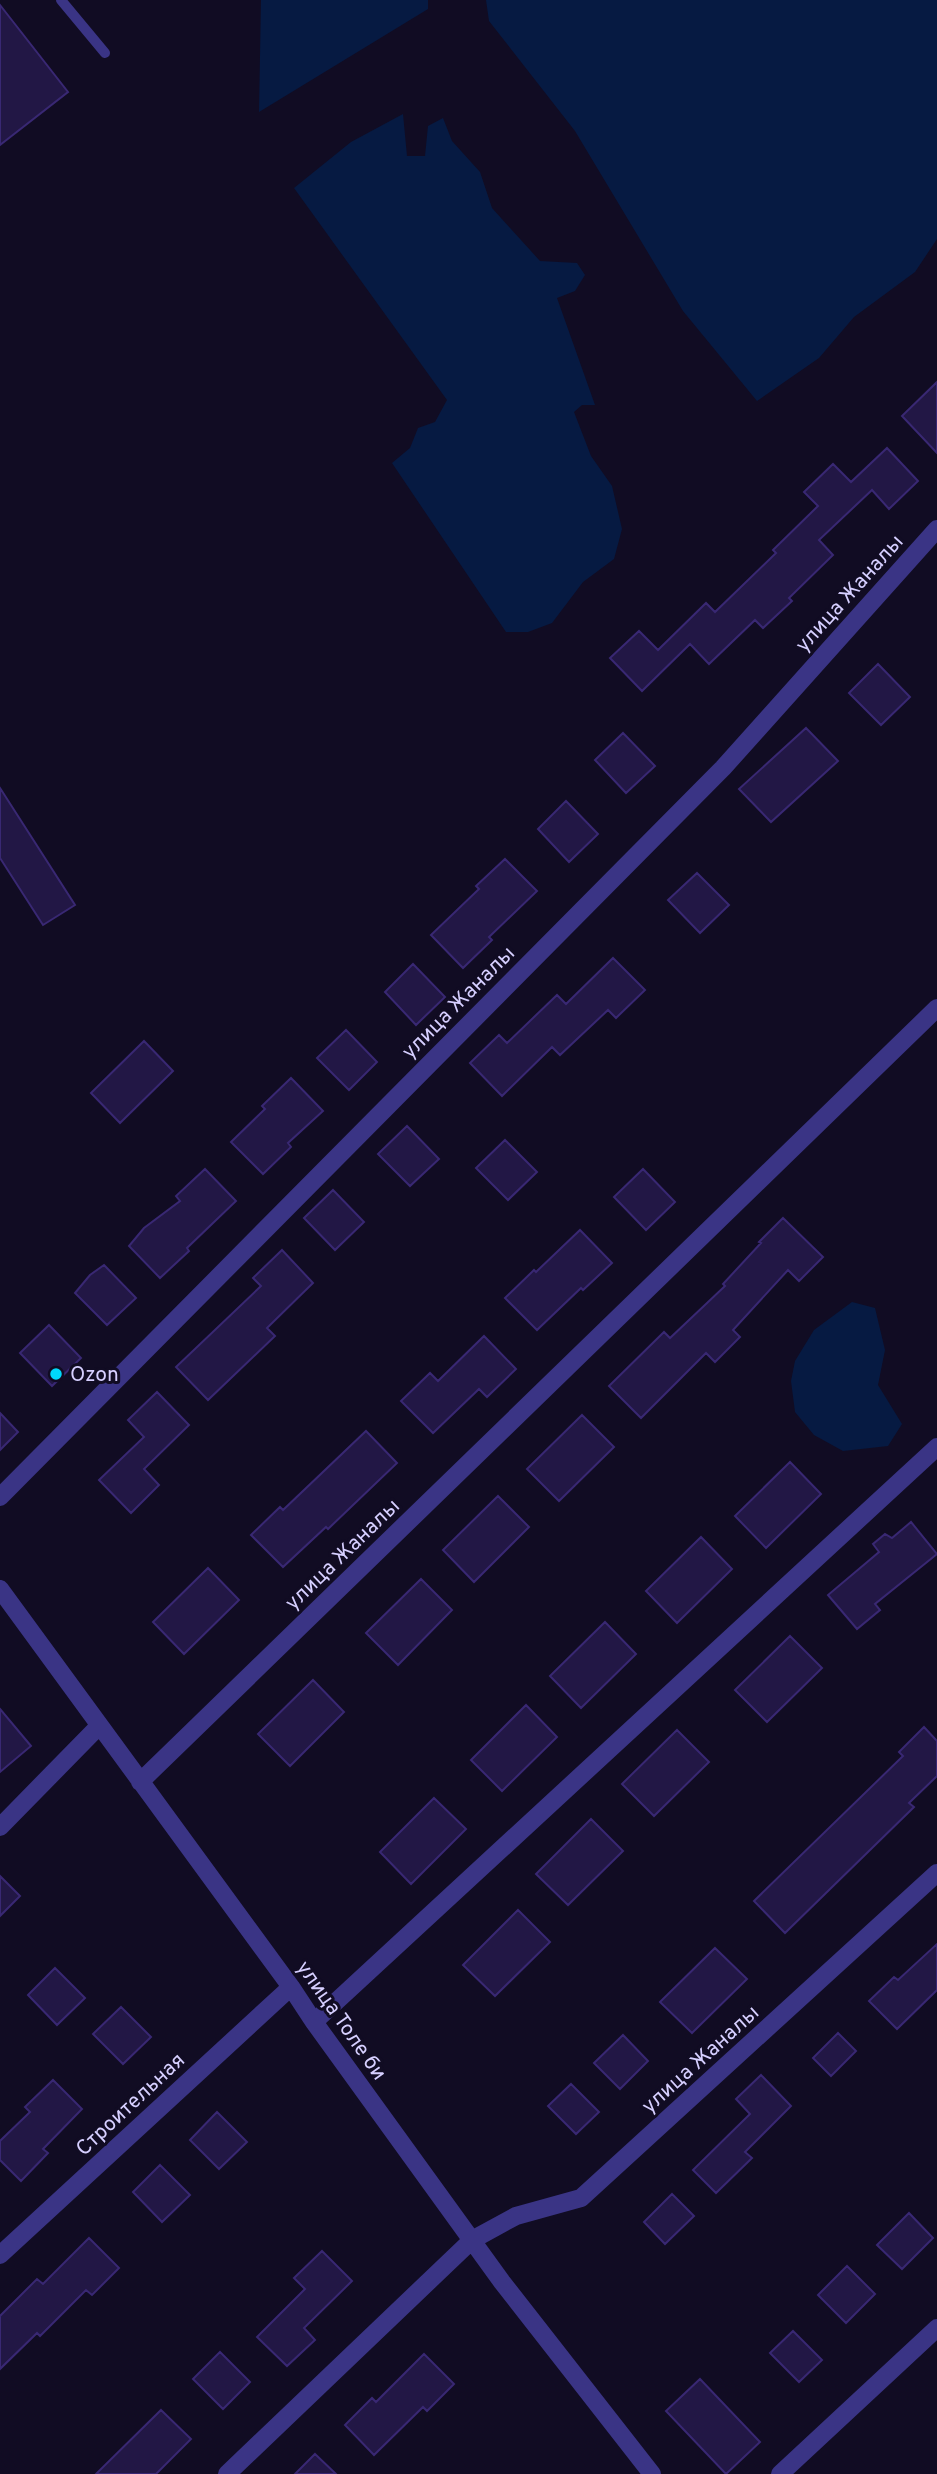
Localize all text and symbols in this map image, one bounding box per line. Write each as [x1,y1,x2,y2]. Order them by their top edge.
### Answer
street label: улица Жаналы [790,529,910,659]
street label: улица Жаналы [397,941,521,1065]
place label: Ozon [70,1362,119,1389]
marker: Ozon [48,1366,64,1382]
street label: улица Жаналы [280,1493,406,1617]
street label: улица Толе би [290,1956,392,2086]
street label: улица Жаналы [636,2000,766,2120]
street label: Строительная [71,2048,191,2163]

